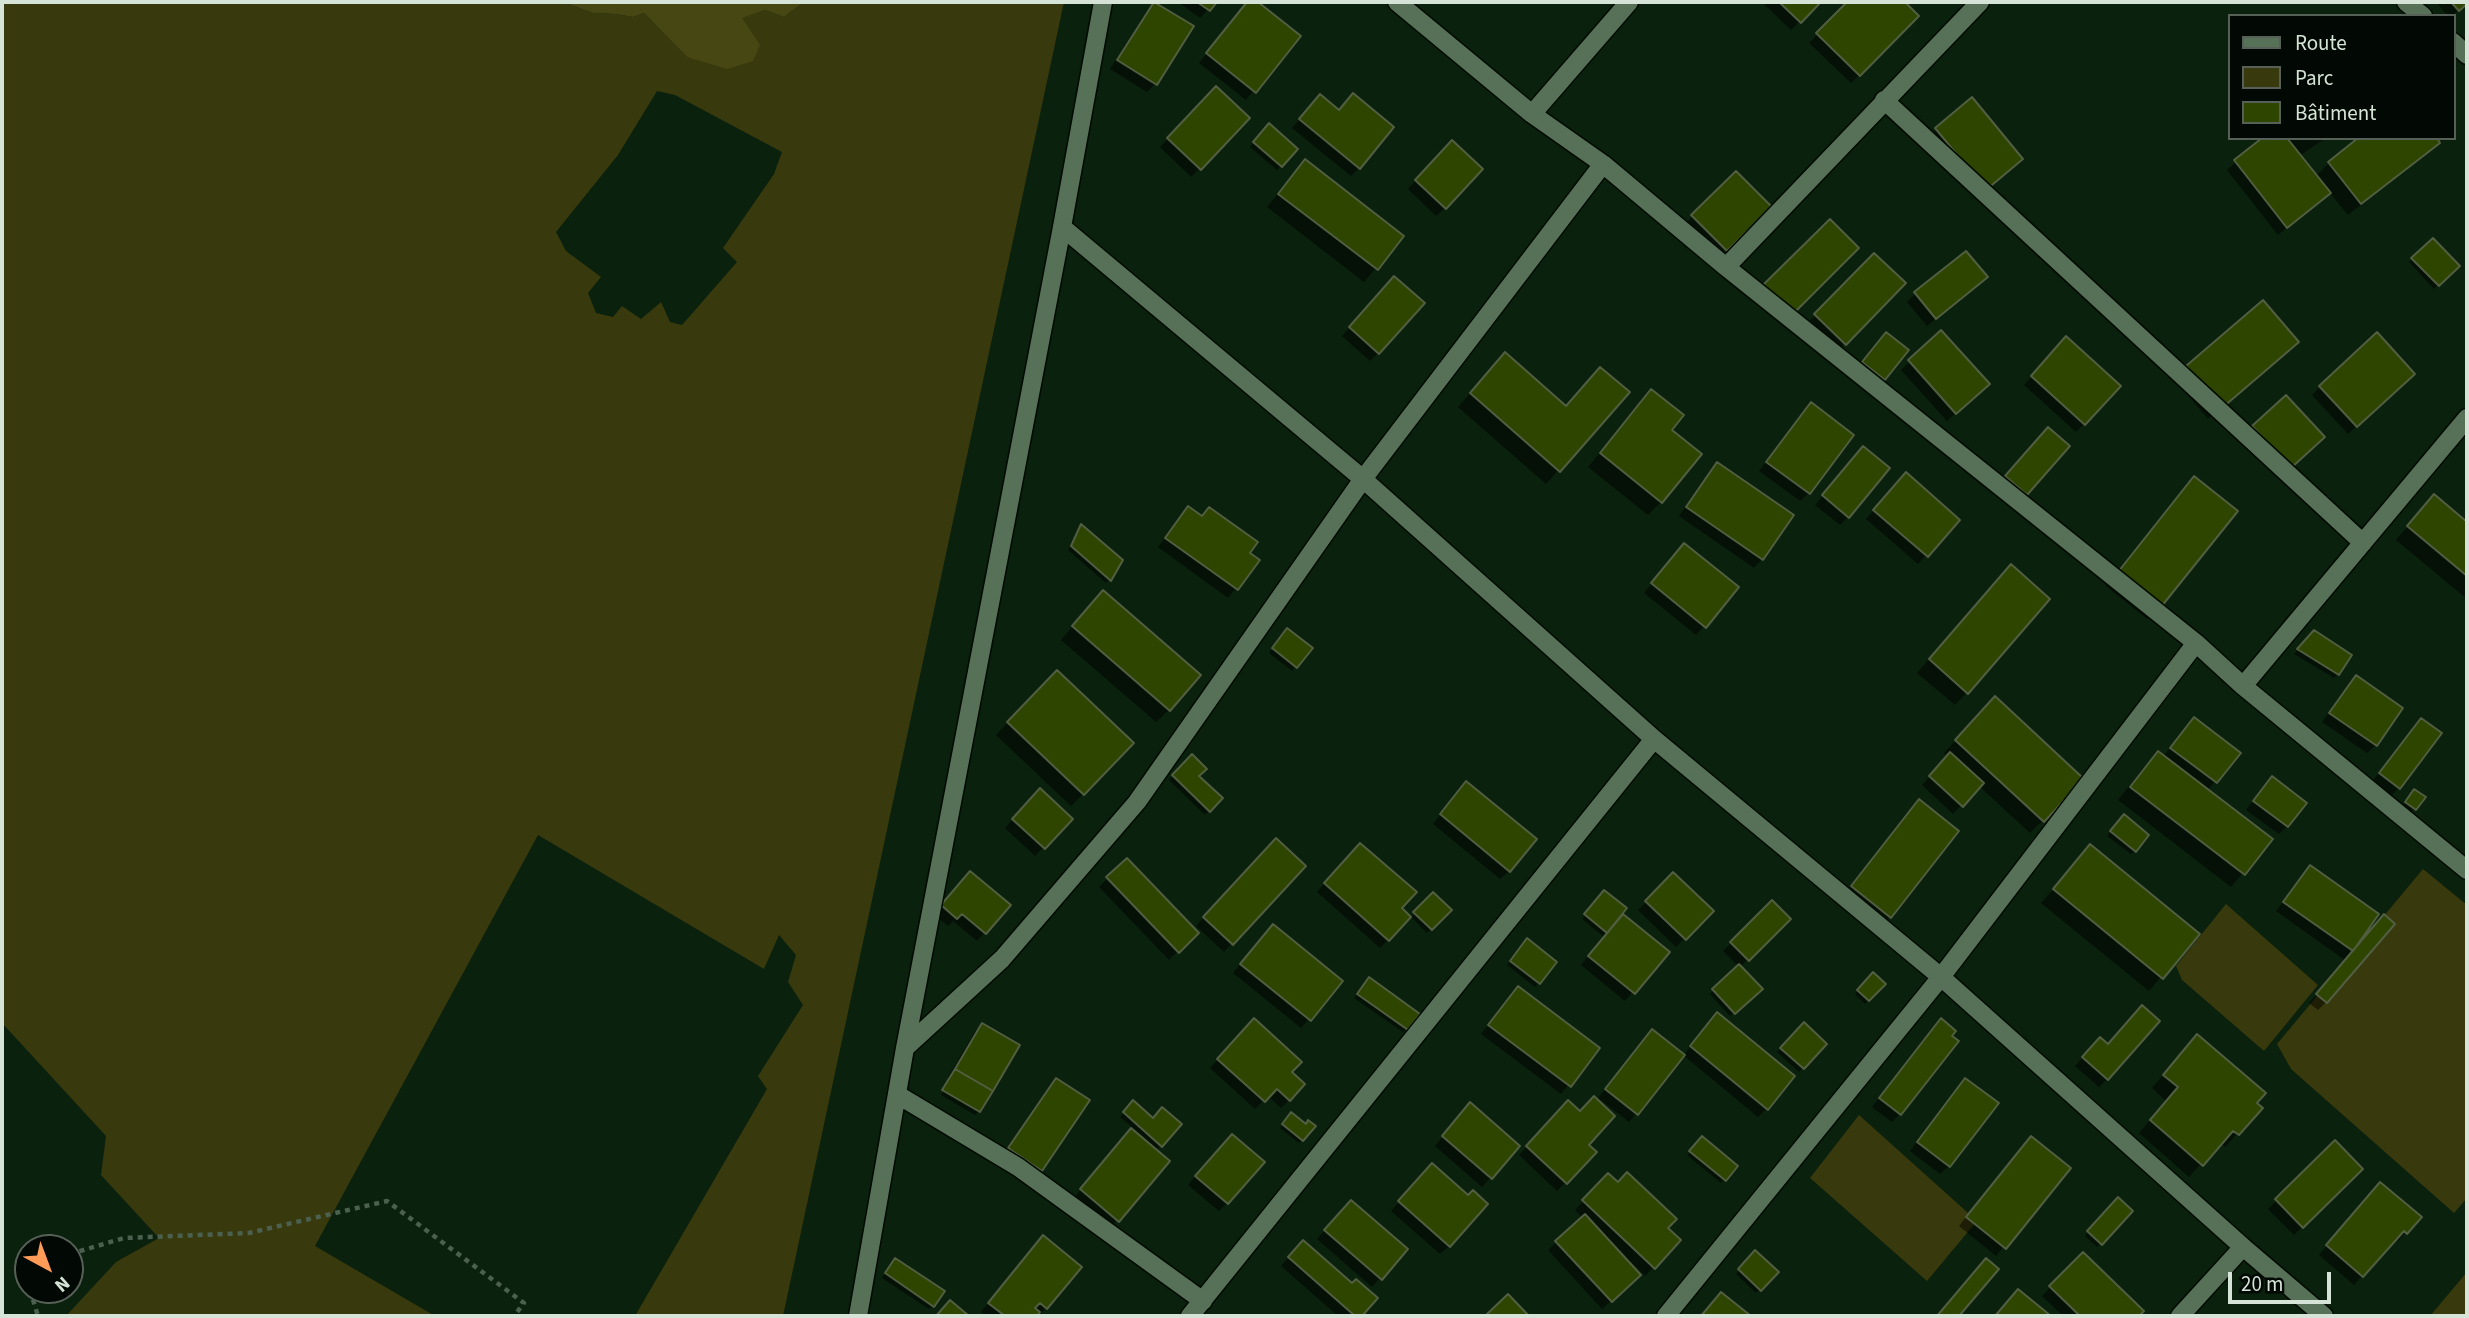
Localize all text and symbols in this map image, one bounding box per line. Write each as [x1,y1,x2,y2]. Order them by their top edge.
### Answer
legend [2228,14,2455,140]
text: Route [2295,28,2347,58]
text: Parc [2295,63,2333,93]
text: Bâtiment [2295,98,2376,128]
north arrow [14,1234,84,1304]
scale bar [2231,1258,2334,1302]
text: N [48,1269,75,1298]
text: 20 m [2241,1269,2283,1299]

